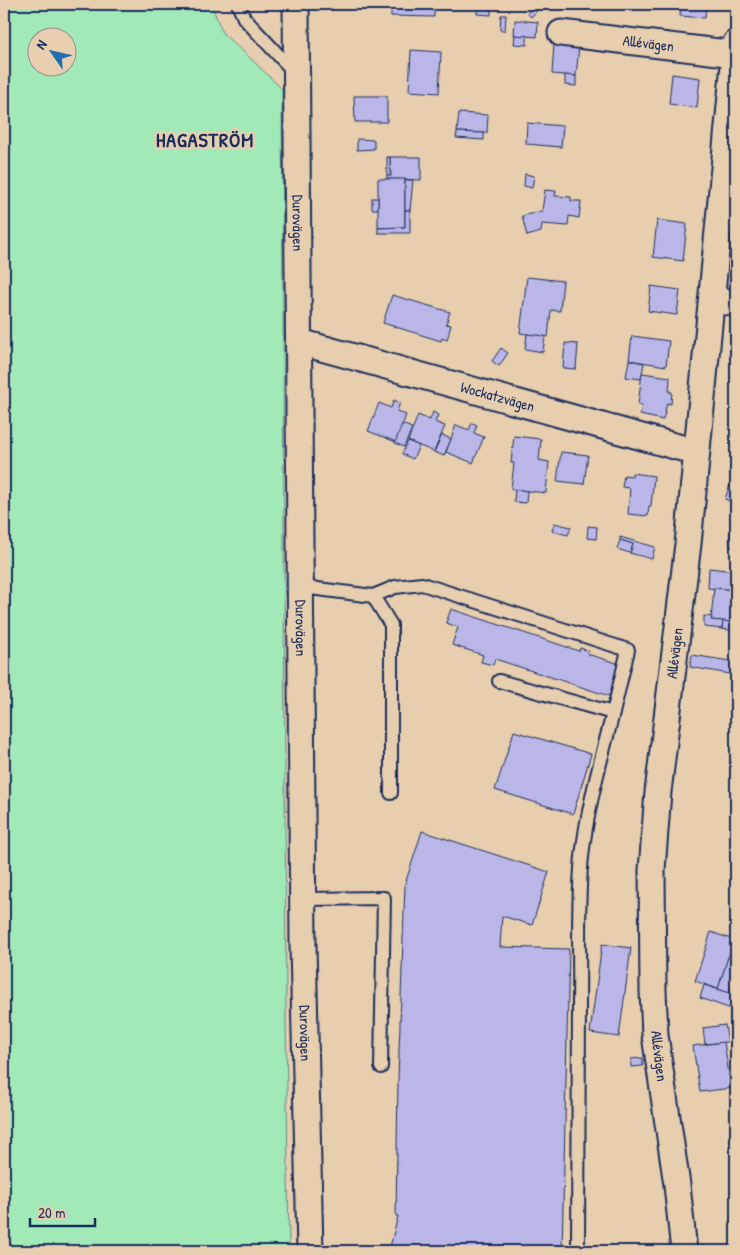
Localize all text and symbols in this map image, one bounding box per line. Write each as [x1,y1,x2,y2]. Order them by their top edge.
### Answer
north arrow [28,28,78,78]
street label: Allévägen [622,30,675,57]
text: N [31,36,51,53]
district label: HAGASTRÖM [156,126,254,153]
street label: Durovägen [287,195,309,251]
street label: Wockatzvägen [458,376,537,417]
street label: Durovägen [290,600,312,656]
street label: Allévägen [661,626,688,680]
street label: Durovägen [294,1005,317,1062]
street label: Allévägen [646,1029,673,1083]
scale bar [30,1195,95,1227]
text: 20 m [38,1202,65,1223]

